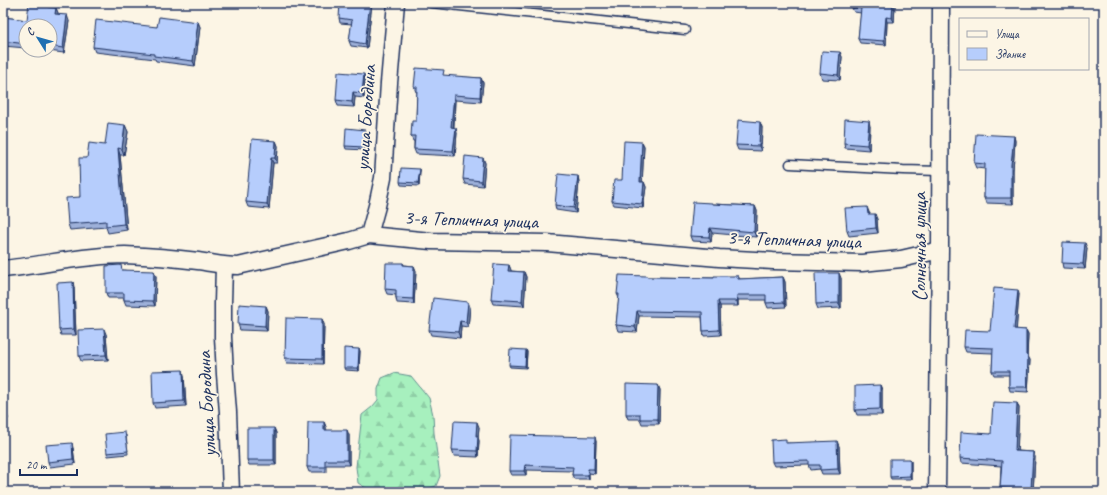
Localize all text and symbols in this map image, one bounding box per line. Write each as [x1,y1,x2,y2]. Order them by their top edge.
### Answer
north arrow [18,18,58,58]
legend [959,18,1089,70]
text: С [23,24,38,38]
text: Улица [995,26,1020,42]
text: Здание [995,46,1026,62]
street label: улица Бородина [349,63,382,173]
street label: Солнечная улица [907,191,932,302]
street label: 3-я Тепличная улица [403,205,540,234]
street label: 3-я Тепличная улица [726,225,863,254]
street label: улица Бородина [191,349,222,459]
scale bar [20,451,77,477]
text: 20 m [26,457,48,473]

